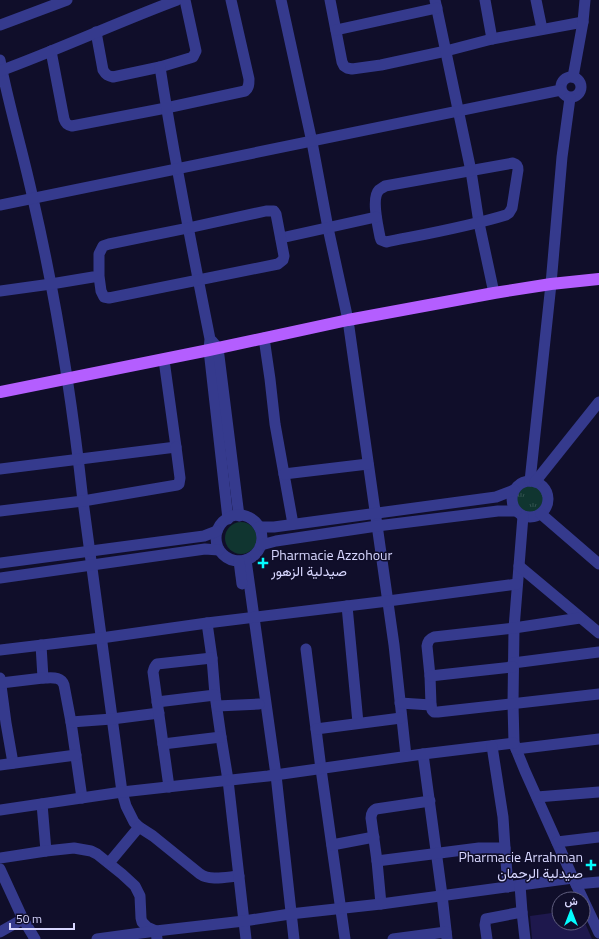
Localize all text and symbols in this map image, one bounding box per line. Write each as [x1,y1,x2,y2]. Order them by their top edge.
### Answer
place label: Pharmacie Azzohour صيدلية الزهور [270,544,392,581]
marker: Pharmacie Azzohour صيدلية الزهور [258,558,268,568]
place label: Pharmacie Arrahman صيدلية الرحمان [458,846,583,883]
marker: Pharmacie Arrahman صيدلية الرحمان [586,860,596,870]
north arrow [551,891,591,931]
text: ش [564,893,578,909]
scale bar [10,905,74,931]
text: 50 m [16,909,42,928]

